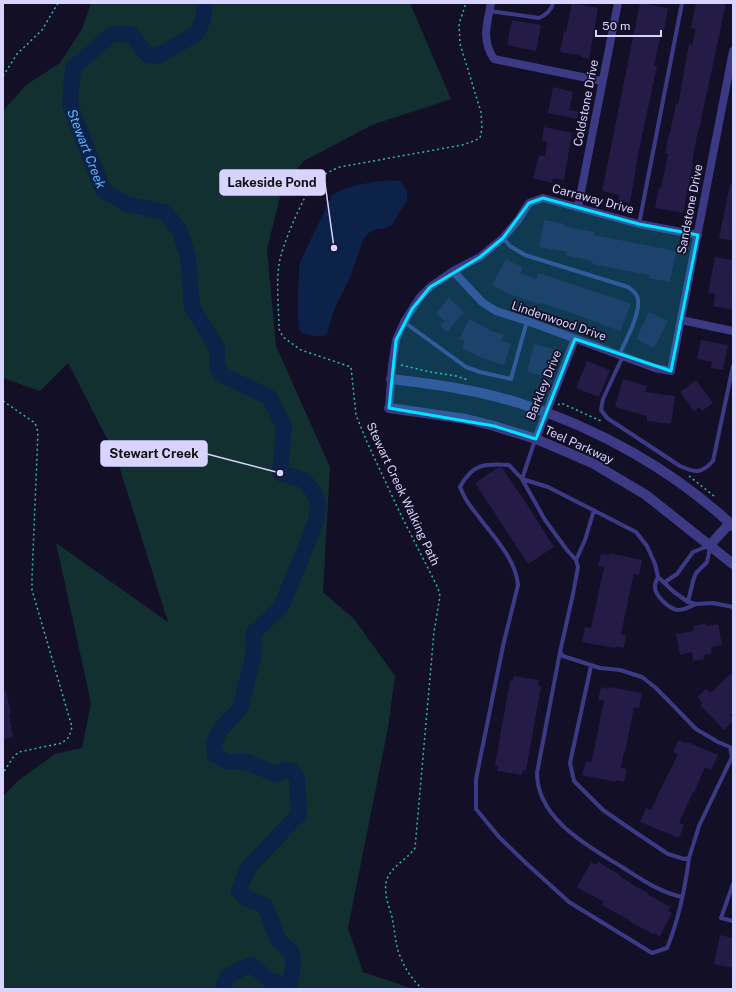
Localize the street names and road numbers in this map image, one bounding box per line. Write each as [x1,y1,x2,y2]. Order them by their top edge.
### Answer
street label: Coldstone Drive [571,58,601,148]
street label: Sandstone Drive [674,163,706,255]
street label: Carraway Drive [551,181,636,217]
street label: Lindenwood Drive [510,298,608,344]
street label: Barkley Drive [524,348,564,422]
street label: Stewart Creek Walking Path [364,420,442,568]
street label: Teel Parkway [542,423,616,467]

